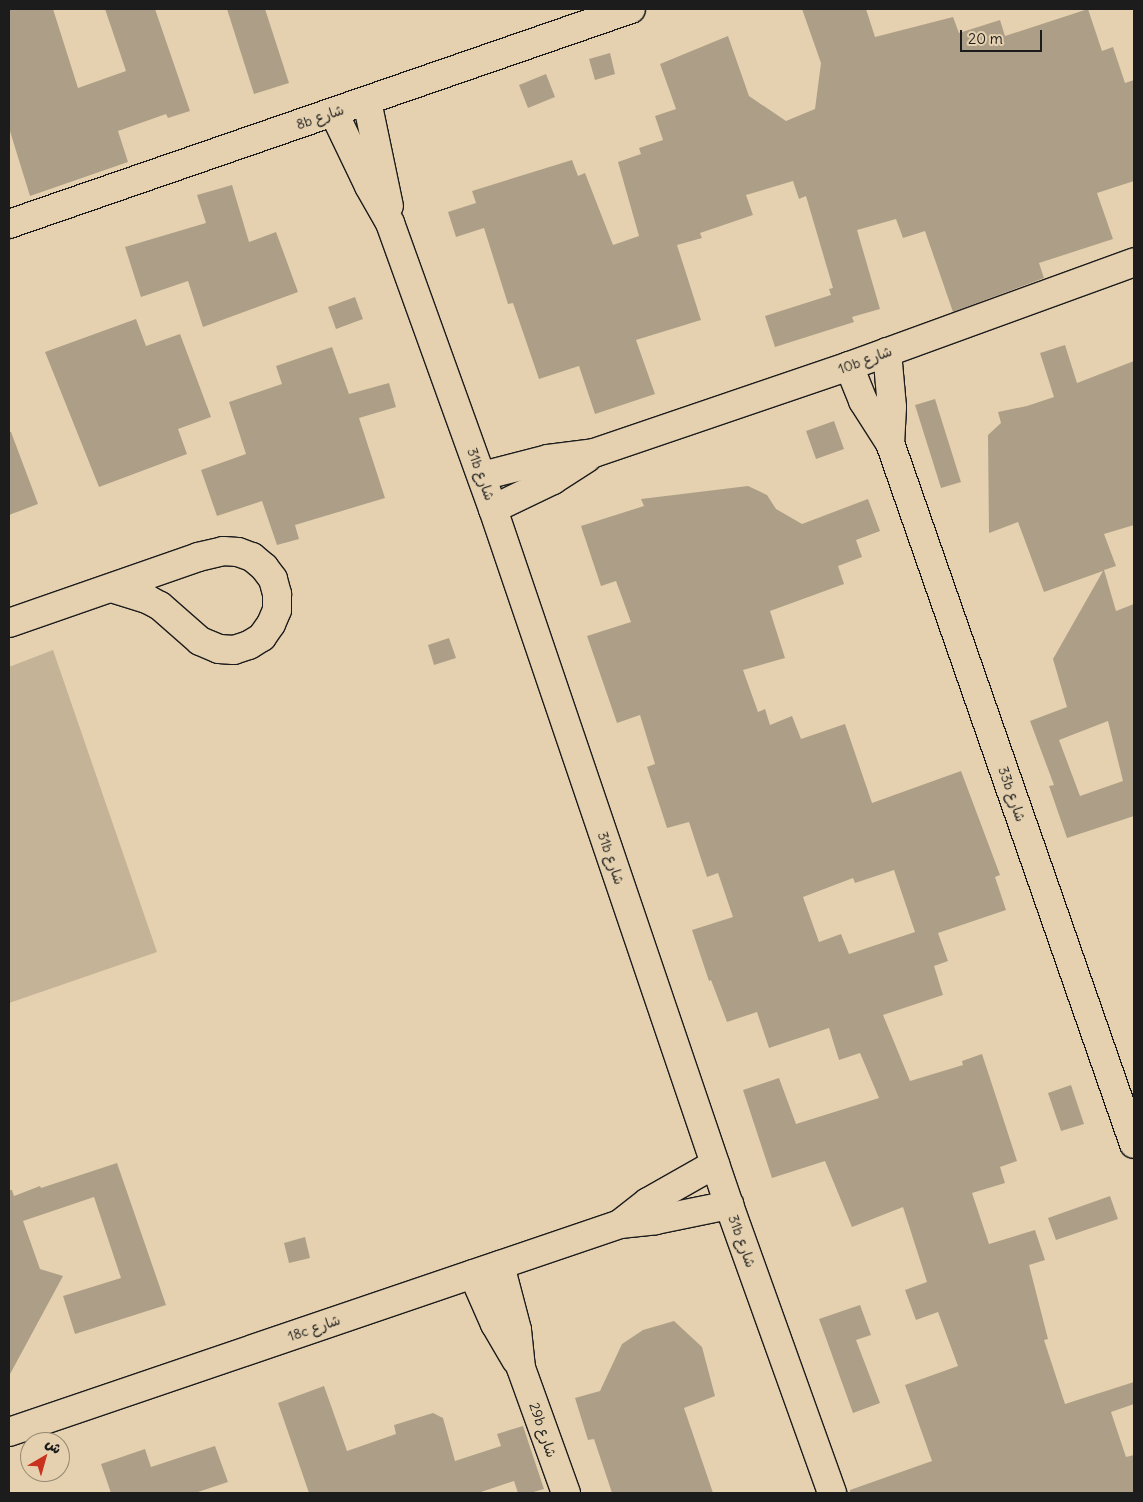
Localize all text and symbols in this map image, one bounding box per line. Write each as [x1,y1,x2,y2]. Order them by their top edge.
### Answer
scale bar [963,20,1046,52]
text: 20 m [968,29,1003,48]
street label: 8b شارع [294,101,346,133]
street label: 10b شارع [836,343,894,377]
street label: 31b شارع [464,445,498,503]
street label: 33b شارع [995,764,1029,824]
street label: 31b شارع [594,829,628,887]
street label: 31b شارع [725,1212,759,1270]
street label: 18c شارع [286,1311,342,1345]
street label: 29b شارع [526,1400,560,1460]
north arrow [20,1432,70,1482]
text: ش [42,1434,65,1458]

